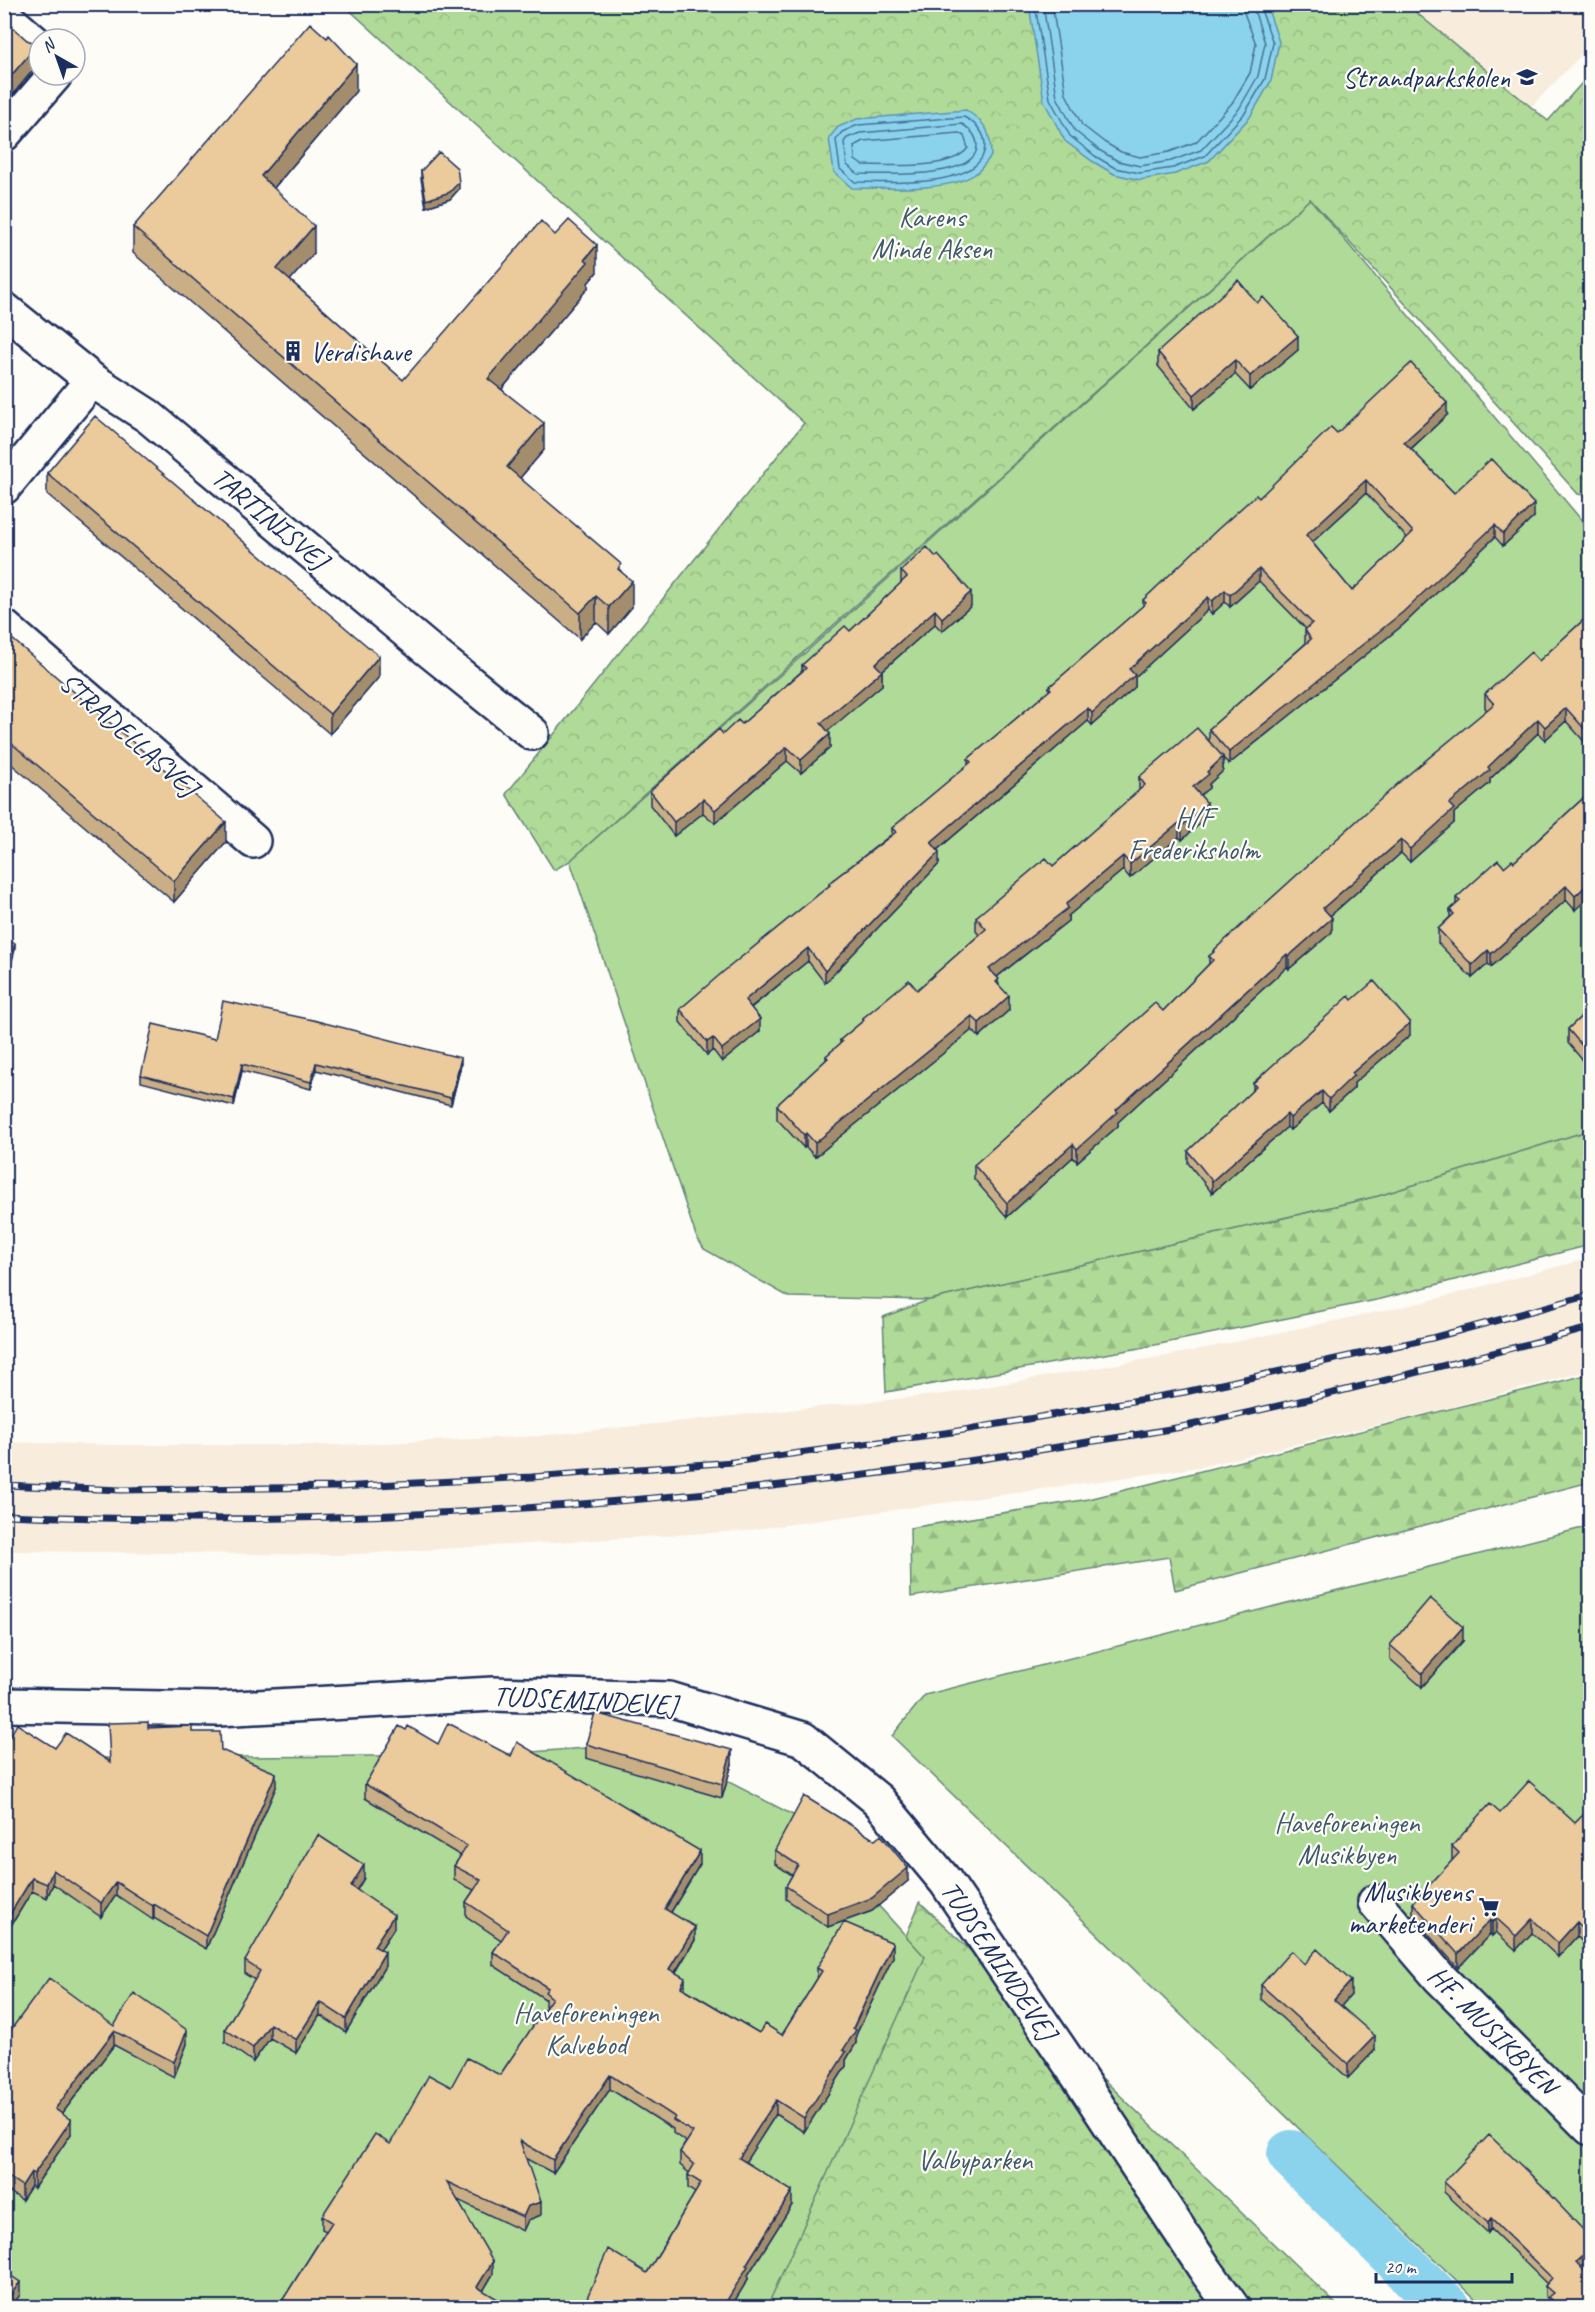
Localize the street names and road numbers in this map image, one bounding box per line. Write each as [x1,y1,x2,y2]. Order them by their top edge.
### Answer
street label: TARTINISVEJ [205,459,339,580]
street label: STRADELLASVEJ [52,664,209,807]
street label: TUDSEMINDEVEJ [492,1678,682,1723]
street label: TUDSEMINDEVEJ [933,1874,1067,2050]
street label: HF. MUSIKBYEN [1421,1958,1568,2105]

